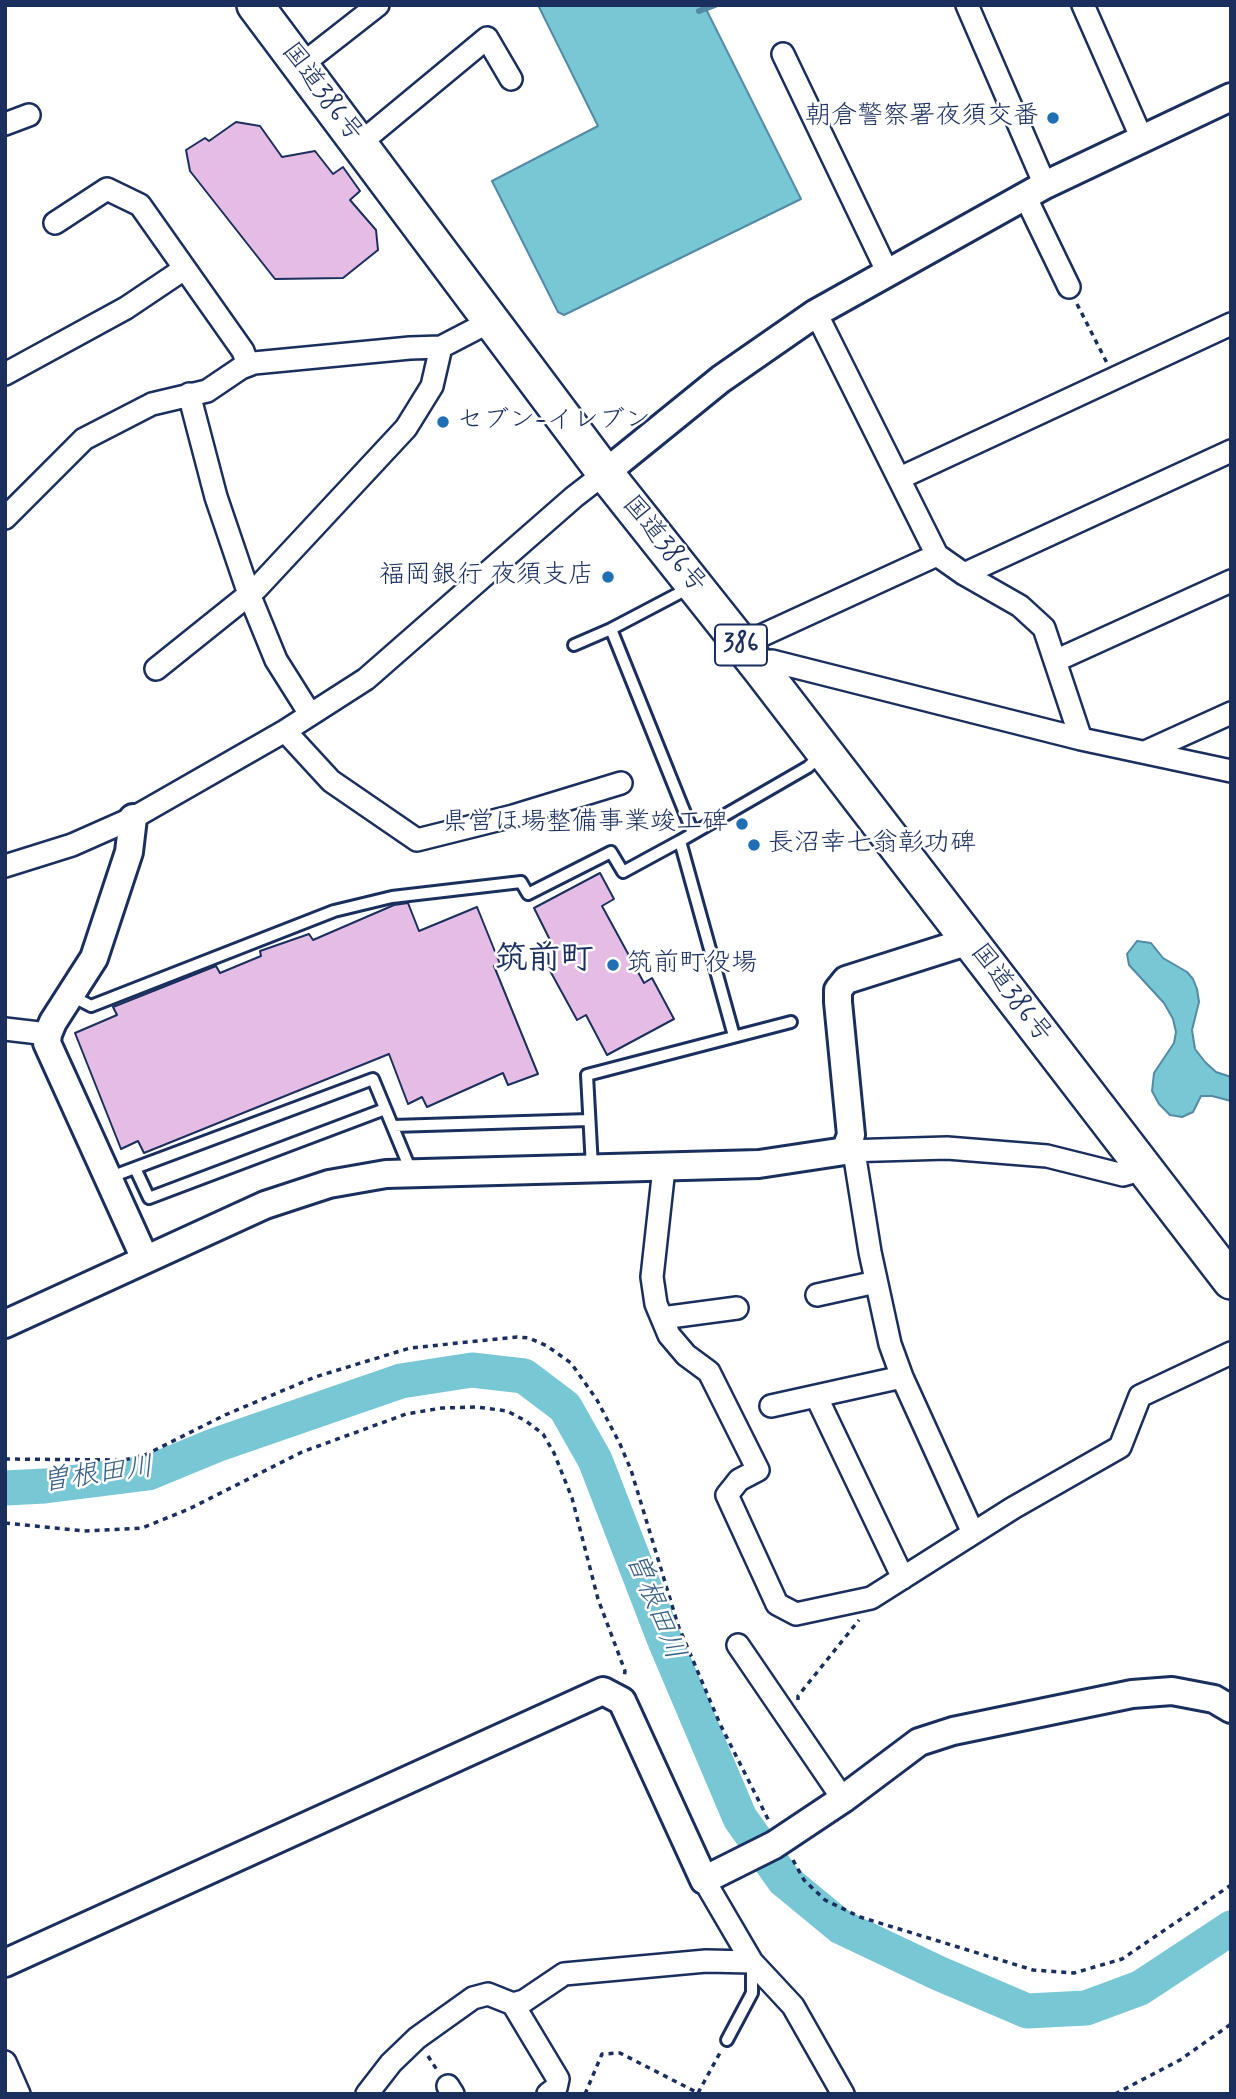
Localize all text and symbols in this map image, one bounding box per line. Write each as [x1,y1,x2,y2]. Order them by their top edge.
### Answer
street label: 国道386号 [274,37,368,149]
place label: 朝倉警察署夜須交番 [805,102,1039,134]
marker: 朝倉警察署夜須交番 [1045,110,1061,126]
place label: セブン-イレブン [457,406,651,438]
marker: セブン-イレブン [435,414,451,430]
street label: 国道386号 [614,490,712,600]
place label: 福岡銀行 夜須支店 [379,561,594,593]
marker: 福岡銀行 夜須支店 [600,569,616,585]
road number: 386 [715,624,767,666]
place label: 県営ほ場整備事業竣工碑 [442,808,728,840]
marker: 県営ほ場整備事業竣工碑 [734,816,750,832]
place label: 長沼幸七翁彰功碑 [768,829,976,861]
marker: 長沼幸七翁彰功碑 [746,837,762,853]
street label: 国道386号 [963,938,1057,1050]
district label: 筑前町 [495,941,593,981]
place label: 筑前町役場 [627,949,757,981]
marker: 筑前町役場 [605,957,621,973]
water label: 曽根田川 [40,1452,156,1500]
water label: 曽根田川 [617,1549,691,1665]

